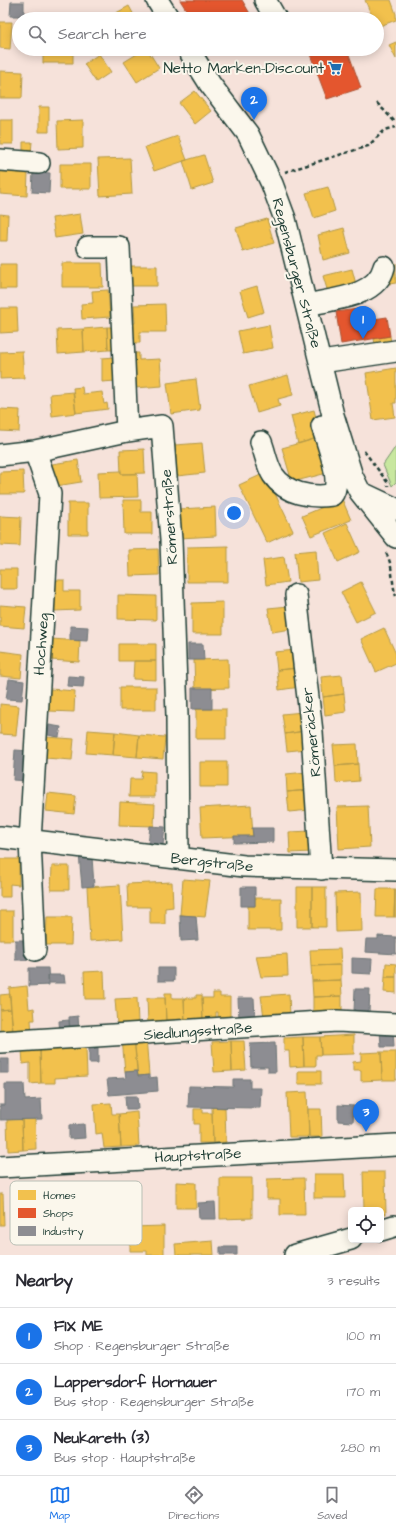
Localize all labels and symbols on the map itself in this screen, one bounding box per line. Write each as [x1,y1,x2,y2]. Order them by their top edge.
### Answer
place label: Netto Marken-Discount [163,58,324,79]
supermarket icon: Netto Marken-Discount [327,60,343,76]
pin: 2 [241,87,267,120]
street label: Regensburger Straße [265,196,327,351]
pin: 1 [350,306,376,339]
street label: Römerstraße [156,469,183,565]
your location [224,503,244,523]
street label: Hochweg [29,612,55,676]
street label: Römeräcker [296,686,327,778]
street label: Bergstraße [169,848,254,878]
street label: Siedlungsstraße [143,1017,253,1047]
pin: 3 [353,1099,379,1132]
street label: Hauptstraße [154,1143,242,1168]
legend [10,1181,142,1245]
text: Homes [43,1188,76,1203]
text: Shops [43,1206,74,1221]
text: Industry [43,1224,83,1240]

